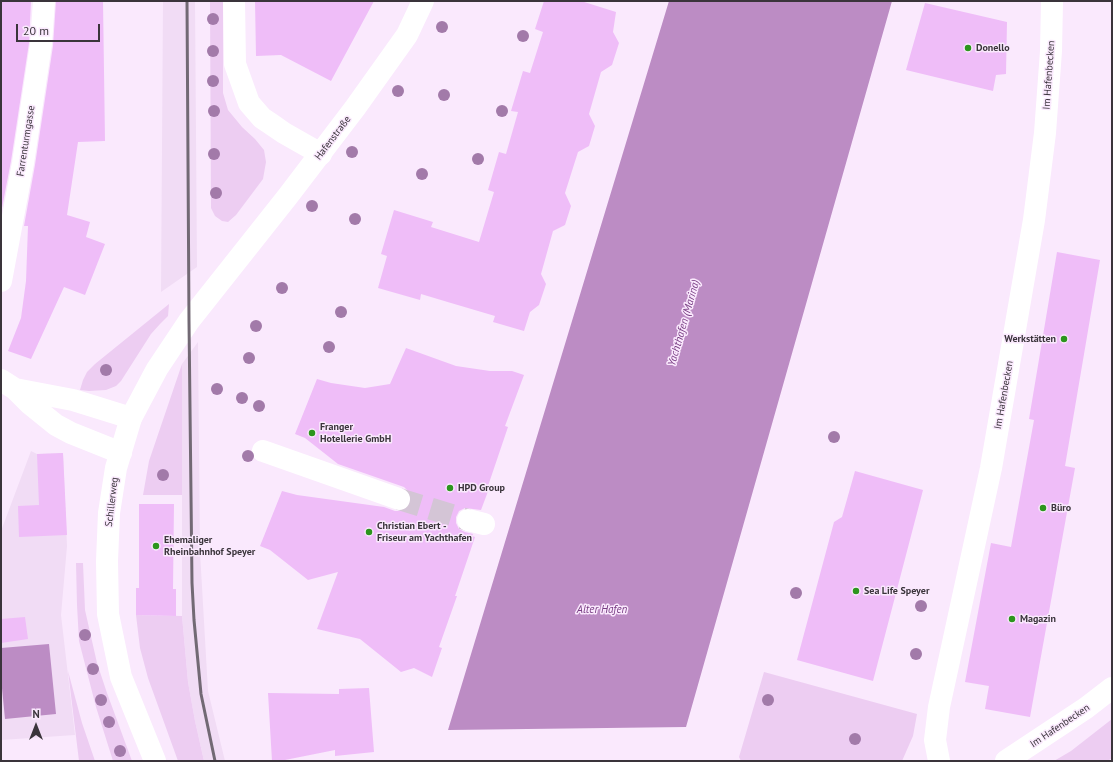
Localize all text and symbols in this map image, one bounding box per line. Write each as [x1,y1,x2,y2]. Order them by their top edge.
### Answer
scale bar [18,16,102,42]
text: 20 m [23,23,49,38]
street label: Im Hafenbecken [1041,40,1057,110]
place label: Donello [976,42,1010,54]
marker: Donello [963,43,973,53]
street label: Farrenturmgasse [14,105,38,177]
street label: Hafenstraße [312,114,354,162]
water label: Yachthafen (Marina) [665,278,703,368]
place label: Werkstätten [1004,333,1056,345]
marker: Werkstätten [1059,334,1069,344]
street label: Im Hafenbecken [992,360,1016,430]
place label: Franger Hotellerie GmbH [320,421,391,444]
marker: Franger Hotellerie GmbH [307,428,317,438]
street label: Schillerweg [103,477,121,527]
place label: HPD Group [458,482,505,494]
marker: HPD Group [445,483,455,493]
place label: Büro [1051,502,1071,514]
marker: Büro [1038,503,1048,513]
place label: Christian Ebert - Friseur am Yachthafen [377,520,472,544]
marker: Christian Ebert - Friseur am Yachthafen [364,527,374,537]
place label: Ehemaliger Rheinbahnhof Speyer [164,534,255,558]
marker: Ehemaliger Rheinbahnhof Speyer [151,541,161,551]
place label: Sea Life Speyer [864,585,929,597]
marker: Sea Life Speyer [851,586,861,596]
water label: Alter Hafen [577,603,627,617]
place label: Magazin [1020,613,1056,625]
marker: Magazin [1007,614,1017,624]
street label: Im Hafenbecken [1028,702,1092,750]
north arrow [16,706,56,746]
text: N [32,707,40,721]

